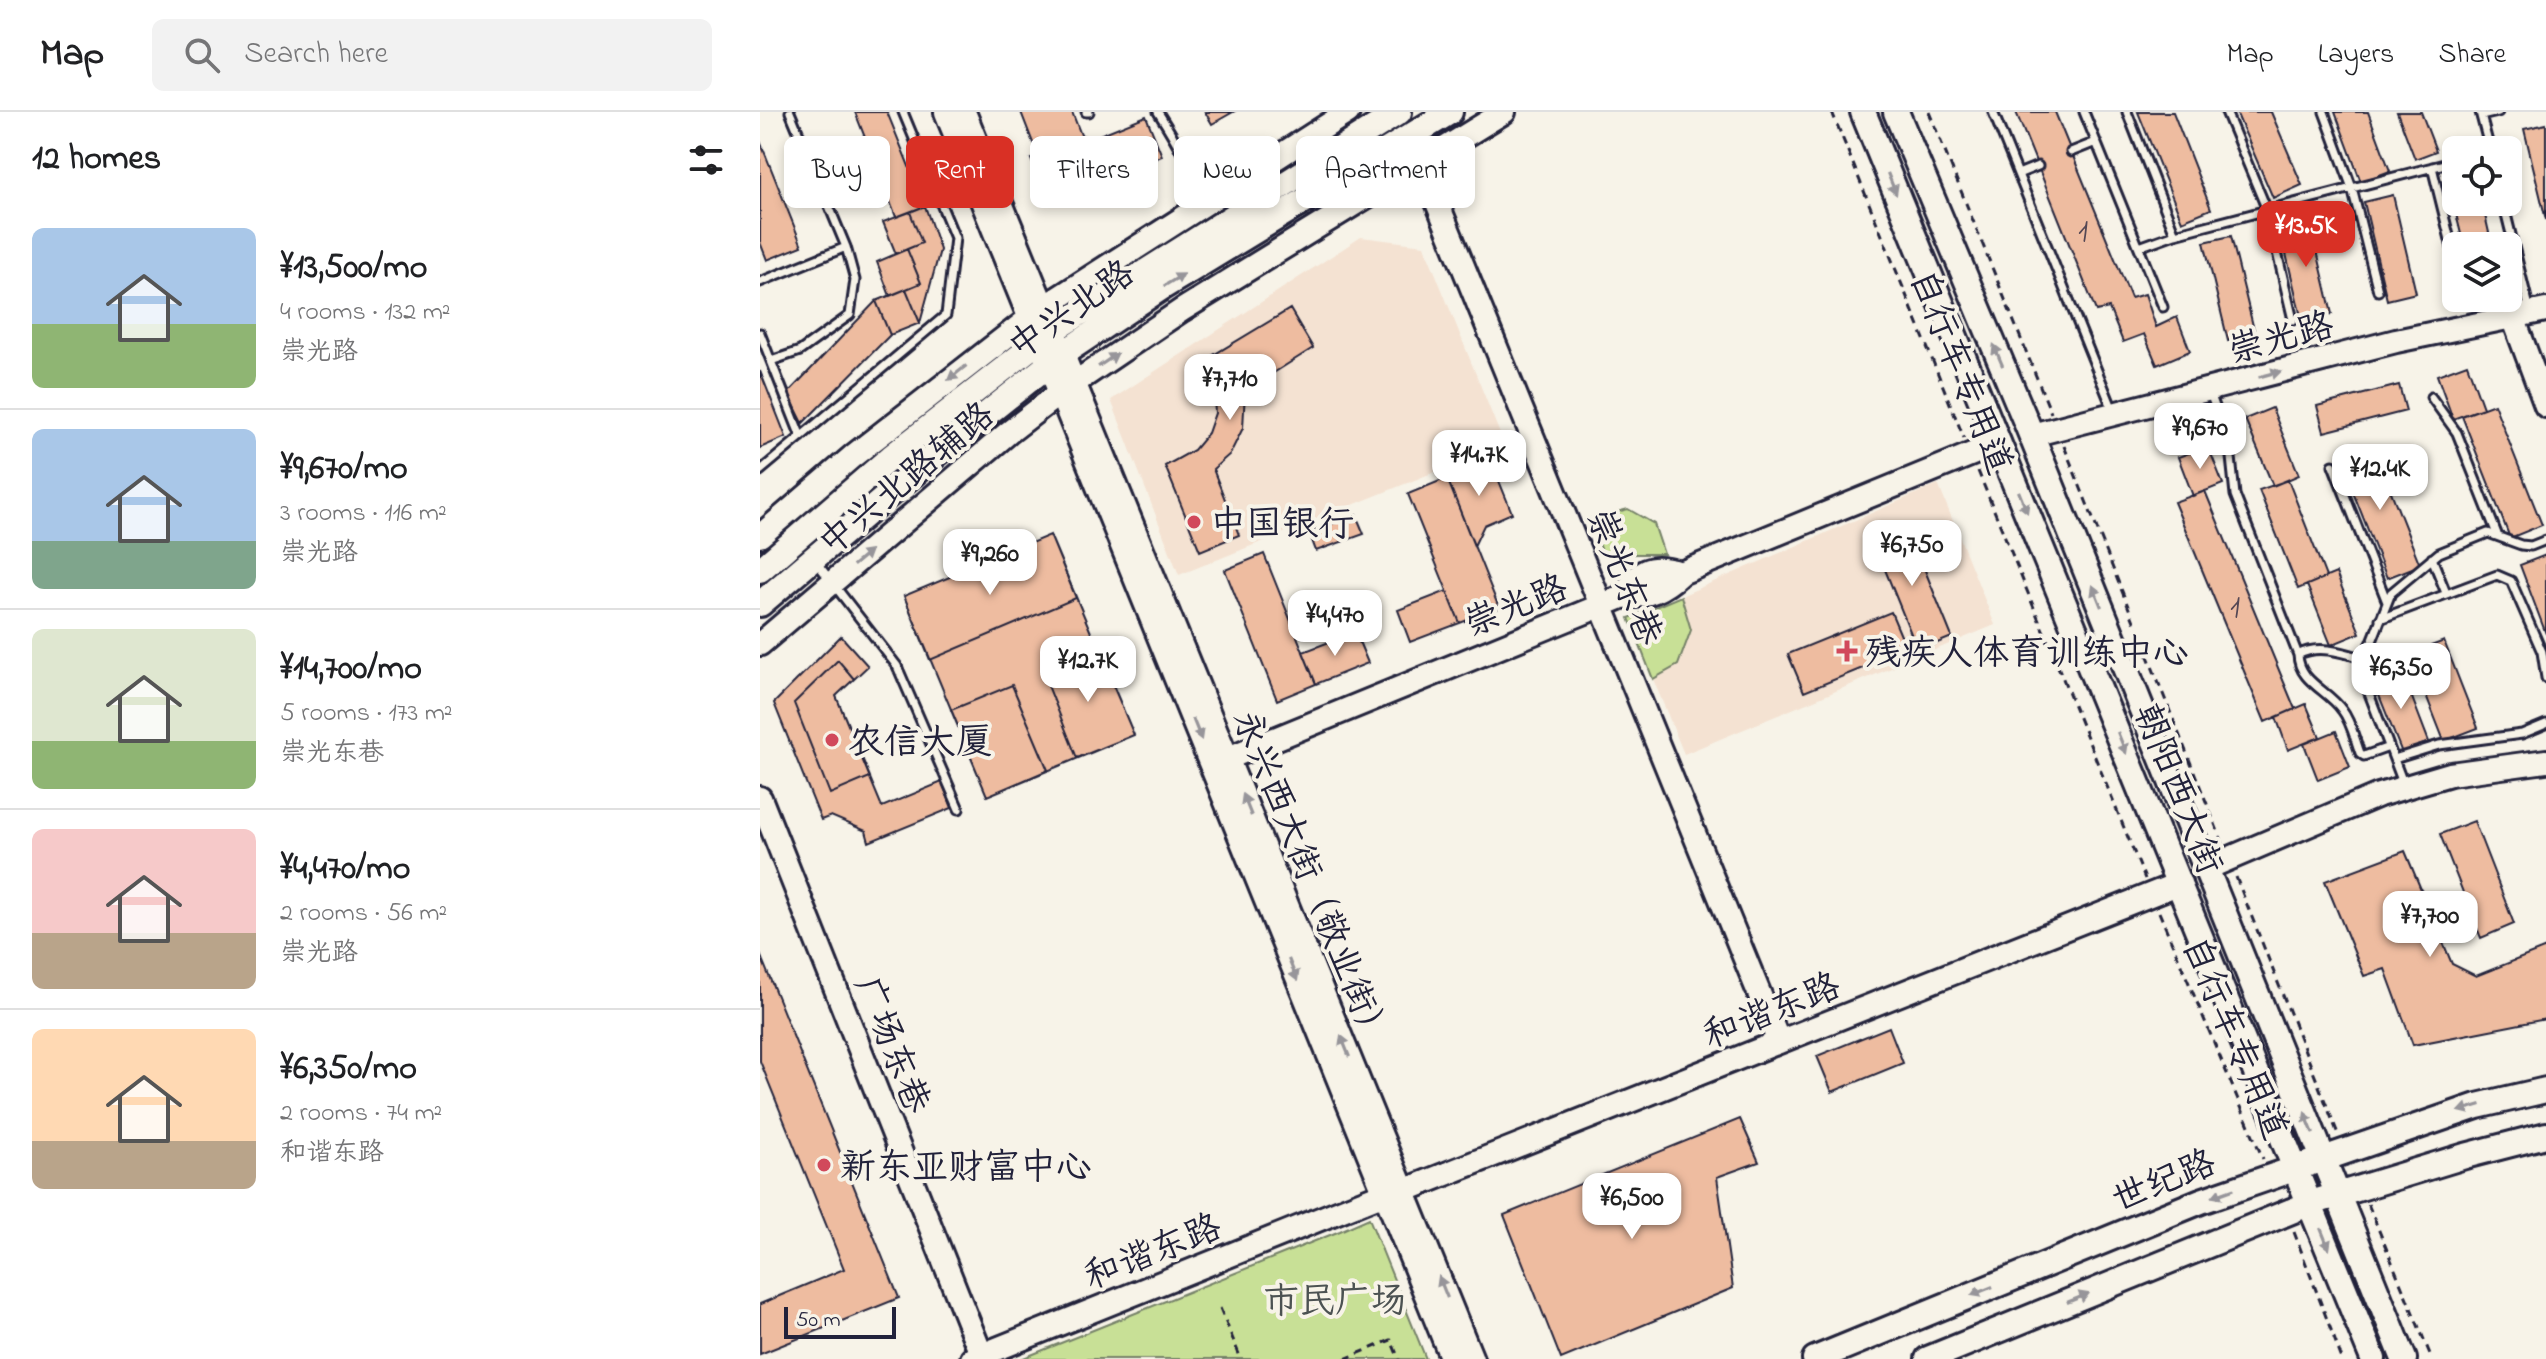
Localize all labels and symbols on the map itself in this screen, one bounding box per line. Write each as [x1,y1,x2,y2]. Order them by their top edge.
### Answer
one-way arrow [1886,172,1899,196]
pin: ¥13.5K [2241,201,2371,269]
house number: 1 [2078,210,2088,257]
street label: 中兴北路 [998,249,1147,375]
street label: 自行车专用道 [1894,263,2024,483]
one-way arrow [1163,274,1185,288]
street label: 崇光路 [2222,301,2340,380]
one-way arrow [1992,343,2005,367]
one-way arrow [1098,353,1119,368]
pin: ¥7,710 [1165,354,1295,422]
one-way arrow [947,364,967,380]
one-way arrow [2257,367,2282,379]
street label: 中兴北路辅路 [808,391,1008,570]
pin: ¥9,670 [2135,403,2265,471]
pin: ¥14.7K [1414,430,1544,498]
pin: ¥12.4K [2315,444,2445,512]
one-way arrow [2017,490,2030,514]
place label: 中国银行 [1210,500,1354,553]
street label: 崇光东巷 [1570,501,1673,654]
marker: 中国银行 [1185,513,1203,531]
pin: ¥6,750 [1847,520,1977,588]
pin: ¥9,260 [925,529,1055,597]
one-way arrow [852,550,872,567]
street label: 崇光路 [1457,563,1577,653]
one-way arrow [2090,584,2103,608]
house number: 1 [2230,586,2240,633]
pin: ¥4,470 [1270,590,1400,658]
place label: 残疾人体育训练中心 [1865,629,2189,682]
pin: ¥12.7K [1023,636,1153,704]
marker: 残疾人体育训练中心 [1836,640,1858,662]
pin: ¥6,350 [2336,643,2466,711]
street label: 朝阳西大街 [2118,696,2234,883]
street label: 永兴西大街（敬业街） [1217,703,1401,1057]
one-way arrow [1191,717,1204,741]
place label: 农信大厦 [848,718,992,771]
marker: 农信大厦 [823,731,841,749]
one-way arrow [2116,731,2129,755]
one-way arrow [1241,793,1254,817]
pin: ¥7,700 [2365,891,2495,959]
street label: 自行车专用道 [2166,929,2299,1149]
one-way arrow [1287,958,1300,982]
street label: 和谐东路 [1696,962,1849,1065]
street label: 广场东巷 [838,969,941,1122]
one-way arrow [1338,1034,1351,1058]
one-way arrow [2458,1102,2482,1115]
one-way arrow [2302,1111,2315,1135]
street label: 世纪路 [2105,1138,2225,1228]
place label: 新东亚财富中心 [840,1143,1092,1196]
marker: 新东亚财富中心 [815,1156,833,1174]
pin: ¥6,500 [1567,1173,1697,1241]
one-way arrow [2211,1187,2235,1200]
street label: 和谐东路 [1077,1203,1230,1306]
one-way arrow [2319,1227,2332,1251]
one-way arrow [1436,1275,1449,1299]
park label: 市民广场 [1263,1277,1407,1330]
one-way arrow [1970,1284,1994,1297]
one-way arrow [2066,1291,2090,1304]
scale bar [784,1303,896,1339]

